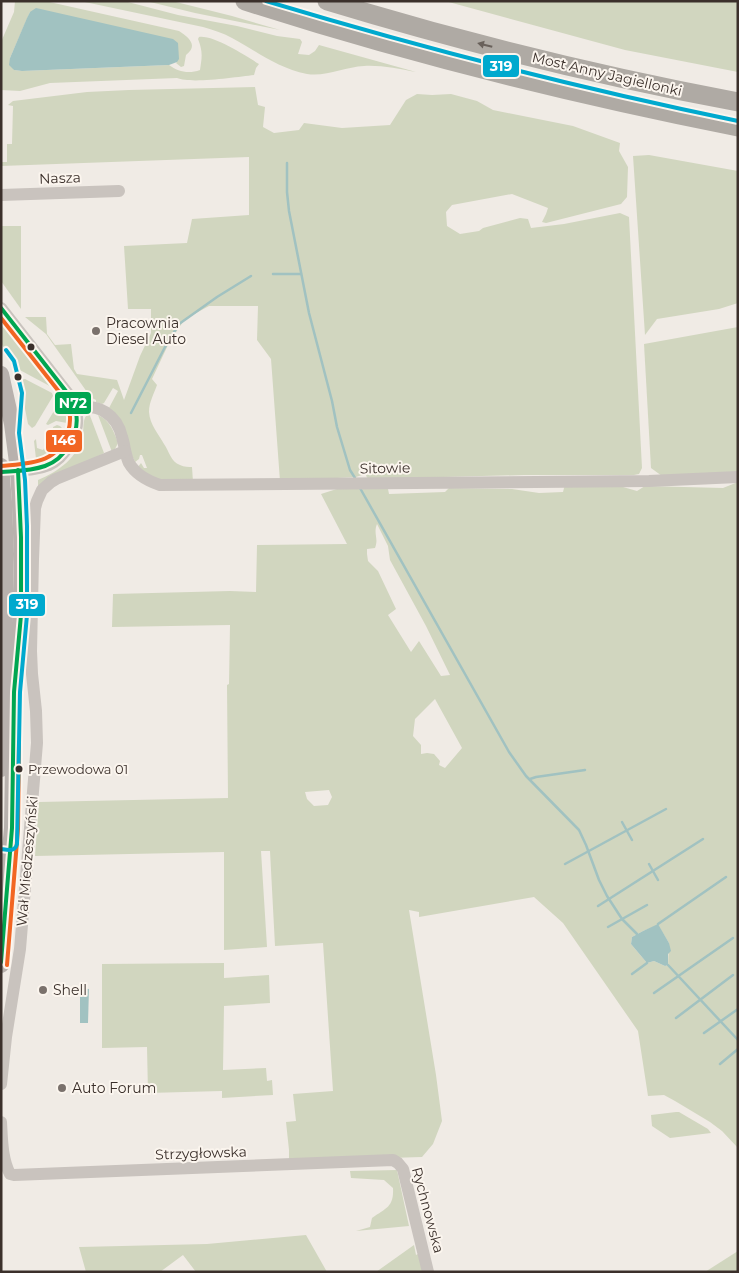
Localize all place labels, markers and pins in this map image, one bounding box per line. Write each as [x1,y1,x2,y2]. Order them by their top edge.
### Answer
place label: Pracownia Diesel Auto [106,314,186,348]
marker: Pracownia Diesel Auto [90,325,102,337]
unlabelled marker [26,342,36,352]
unlabelled marker [13,372,23,382]
place label: Przewodowa 01 [28,761,128,777]
marker: Przewodowa 01 [14,764,24,774]
place label: Shell [53,981,87,999]
marker: Shell [37,984,49,996]
place label: Auto Forum [72,1079,156,1097]
marker: Auto Forum [56,1082,68,1094]

